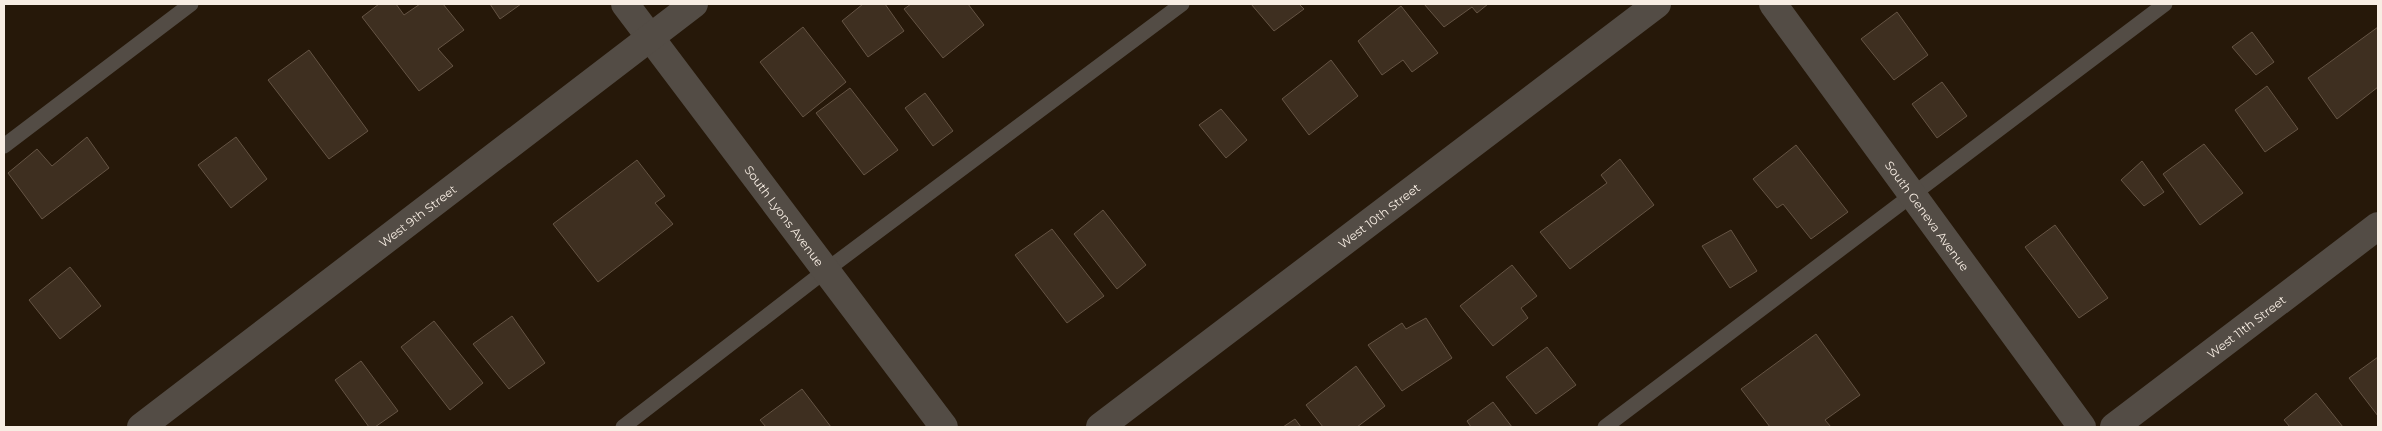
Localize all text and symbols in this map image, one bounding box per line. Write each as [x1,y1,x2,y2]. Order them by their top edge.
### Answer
street label: South Geneva Avenue [1882,158,1973,274]
street label: South Lyons Avenue [742,162,827,269]
street label: West 10th Street [1335,179,1423,251]
street label: West 9th Street [376,181,459,250]
street label: West 11th Street [2204,292,2289,361]

